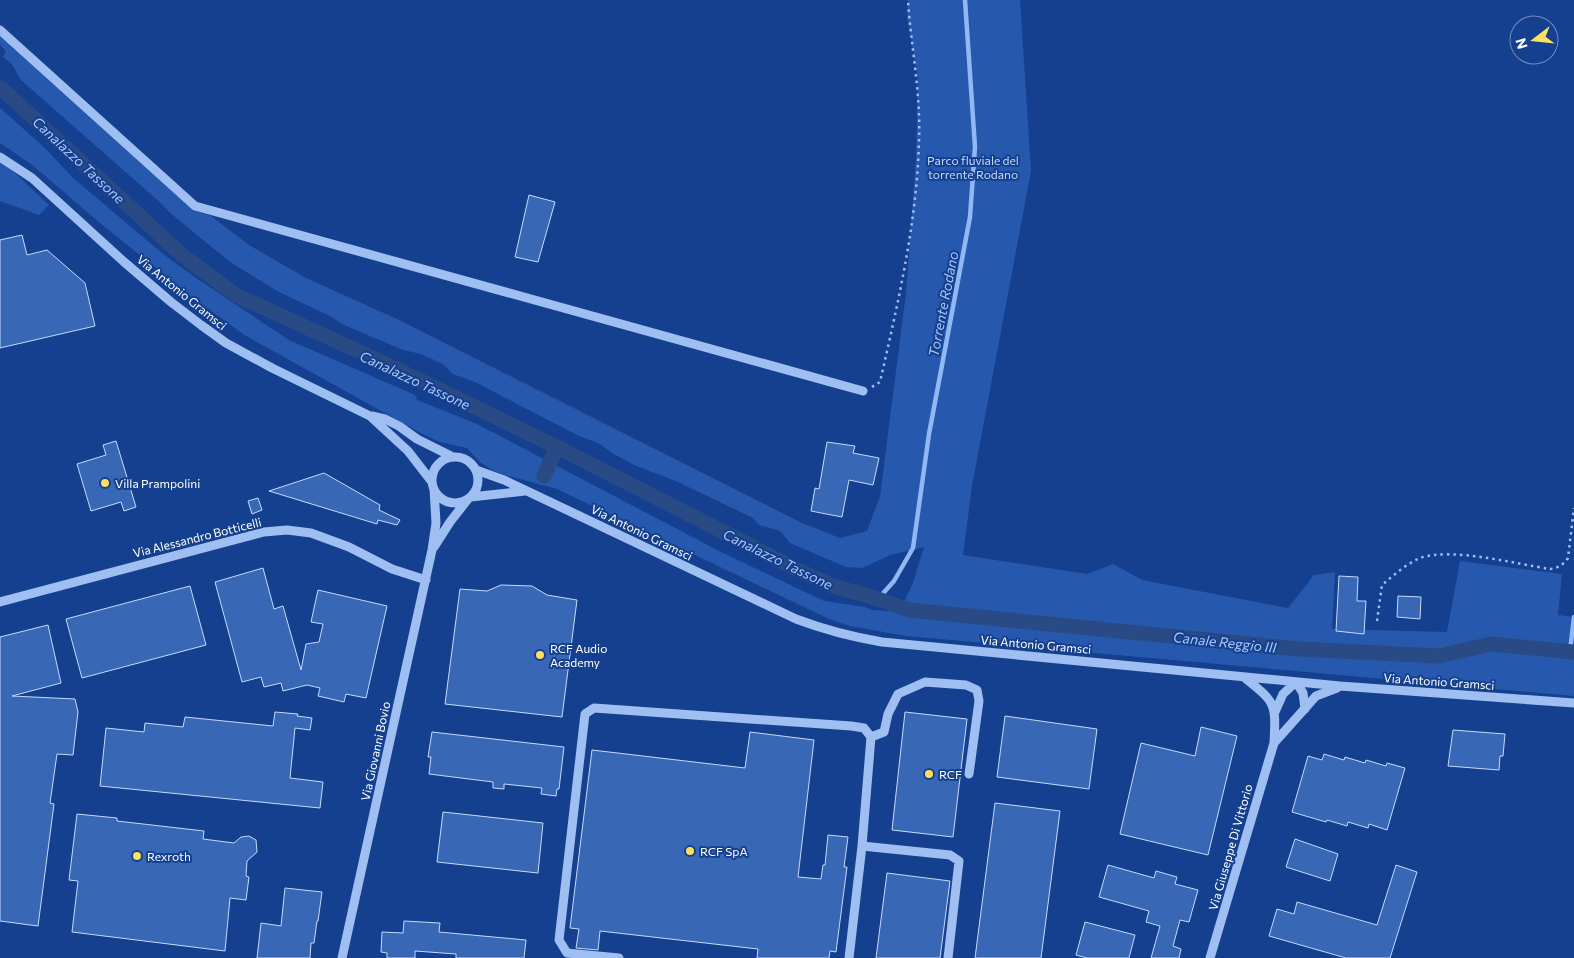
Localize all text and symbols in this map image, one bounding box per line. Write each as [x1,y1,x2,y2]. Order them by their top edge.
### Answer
north arrow [1509,15,1559,65]
text: N [1511,36,1531,51]
water label: Canalazzo Tassone [29,113,129,207]
park label: Parco fluviale del torrente Rodano [927,153,1019,181]
water label: Torrente Rodano [924,250,962,358]
street label: Via Antonio Gramsci [134,252,230,332]
water label: Canalazzo Tassone [357,347,473,413]
place label: Villa Prampolini [115,476,200,490]
marker: Villa Prampolini [99,477,111,489]
street label: Via Antonio Gramsci [589,501,695,563]
street label: Via Alessandro Botticelli [131,514,263,560]
water label: Canalazzo Tassone [721,525,836,593]
water label: Canale Reggio III [1173,628,1278,656]
street label: Via Antonio Gramsci [980,632,1092,656]
place label: RCF Audio Academy [550,641,607,669]
marker: RCF Audio Academy [534,649,546,661]
street label: Via Antonio Gramsci [1383,670,1495,692]
street label: Via Giovanni Bovio [358,700,392,802]
place label: RCF [939,767,962,781]
marker: RCF [923,768,935,780]
street label: Via Giuseppe Di Vittorio [1205,782,1255,912]
place label: RCF SpA [700,844,748,858]
marker: RCF SpA [684,845,696,857]
place label: Rexroth [147,849,191,863]
marker: Rexroth [131,850,143,862]

